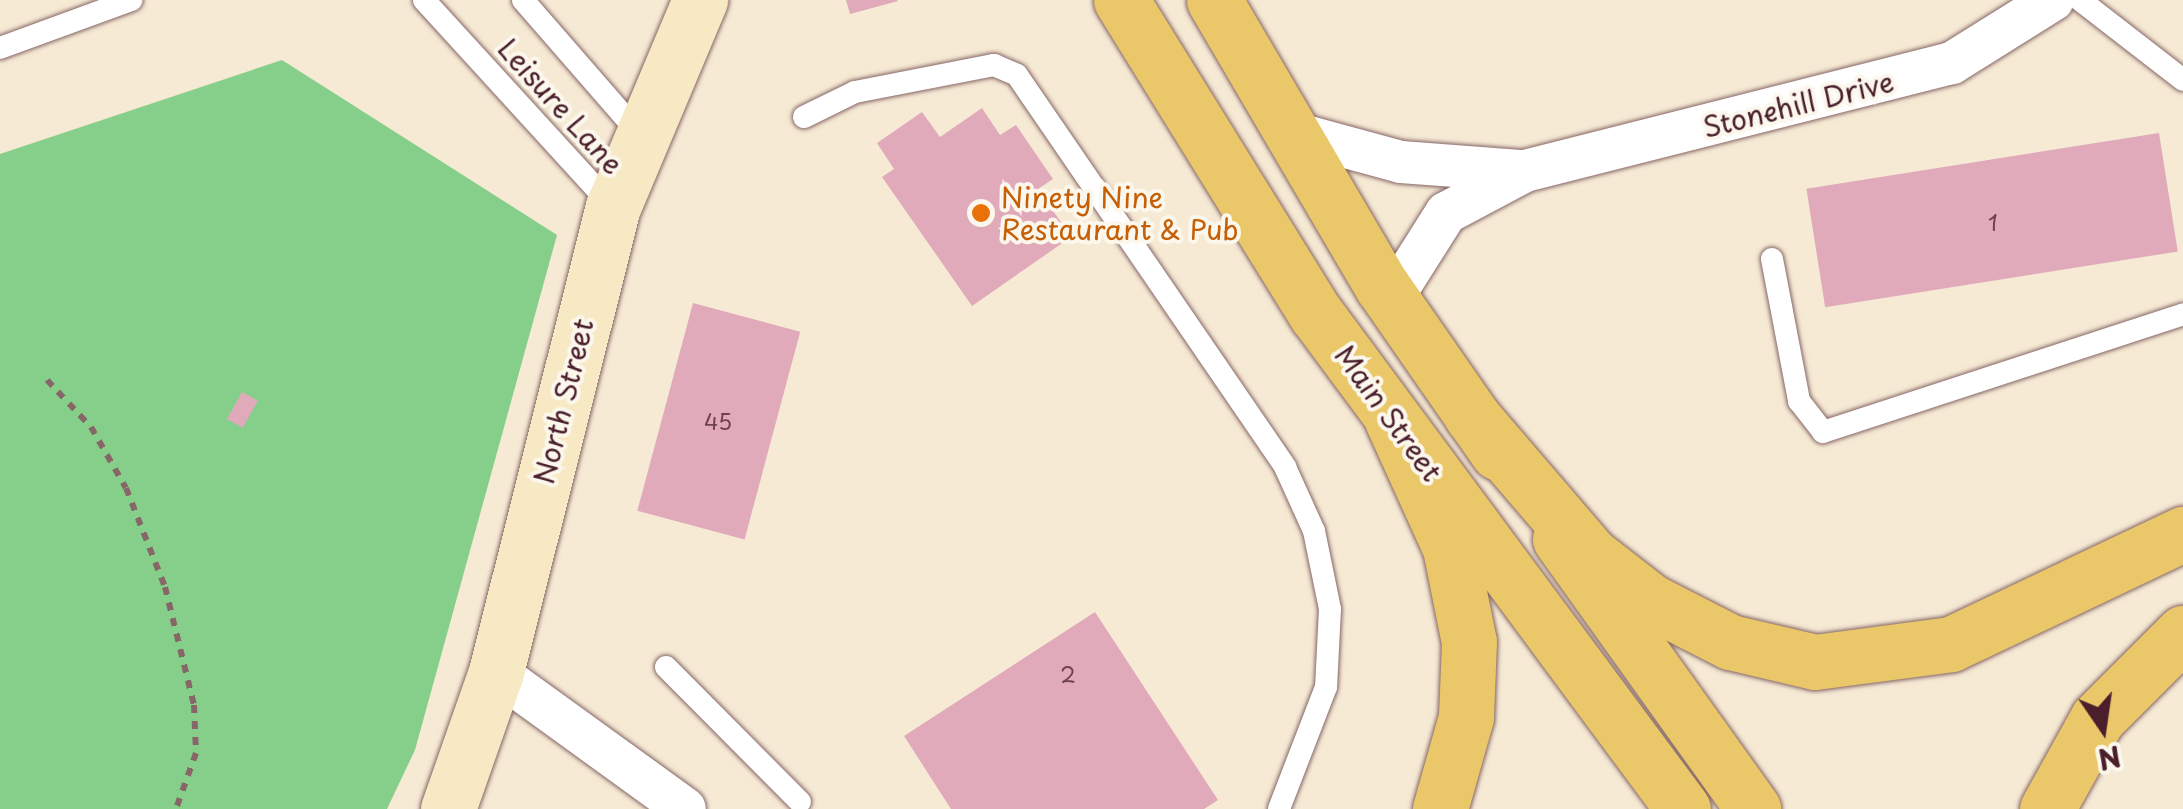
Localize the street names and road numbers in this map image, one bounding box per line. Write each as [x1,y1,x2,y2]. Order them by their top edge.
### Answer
street label: Leisure Lane [492,31,630,181]
street label: Stonehill Drive [1699,64,1897,144]
street label: North Street [526,314,600,488]
street label: Main Street [1328,338,1450,488]

